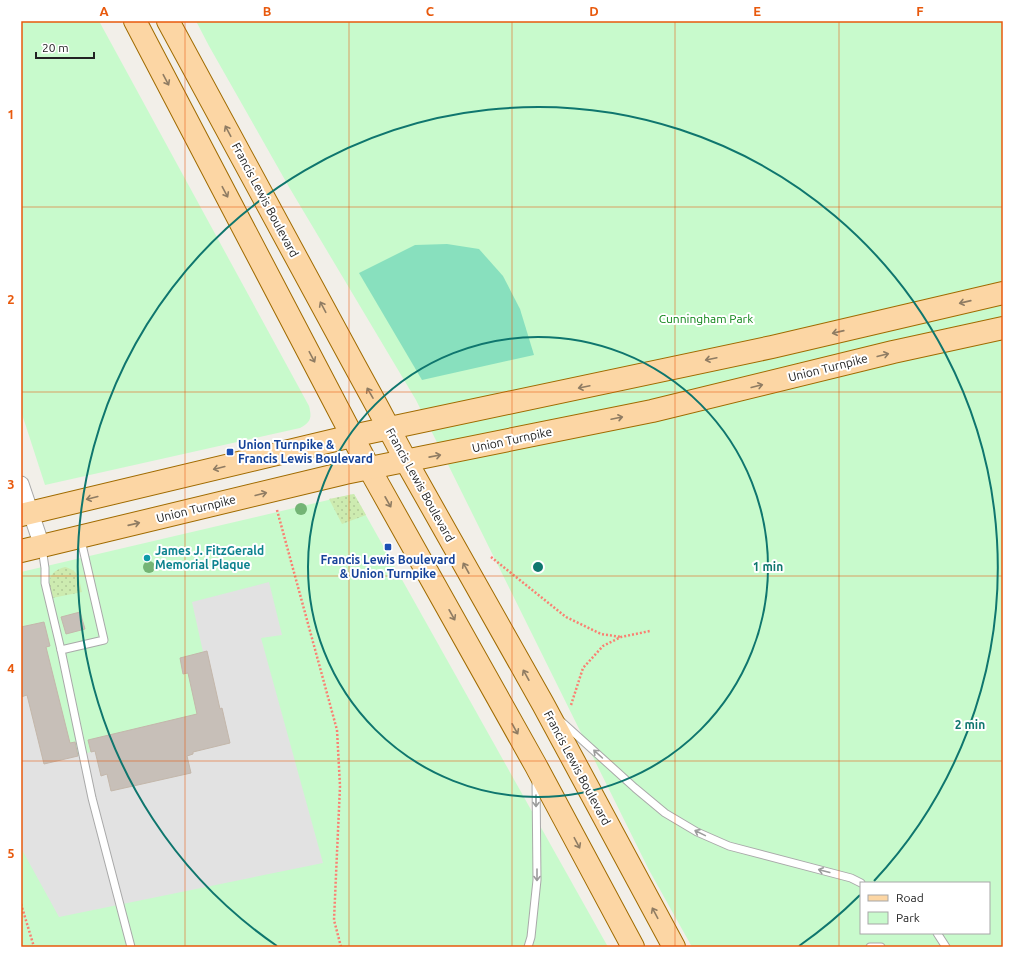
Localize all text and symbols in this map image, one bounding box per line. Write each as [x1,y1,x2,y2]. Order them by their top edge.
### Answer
text: A [99,4,109,18]
text: B [263,4,272,18]
text: C [426,4,435,18]
text: D [589,4,599,18]
text: E [753,4,761,18]
text: F [916,4,924,18]
scale bar [36,34,94,60]
text: 20 m [42,41,69,54]
one-way arrow [163,74,171,86]
text: 1 [7,107,15,121]
one-way arrow [223,125,231,137]
street label: Francis Lewis Boulevard [230,140,301,259]
one-way arrow [222,186,230,198]
text: 2 [7,292,15,306]
one-way arrow [959,299,972,307]
one-way arrow [319,301,326,313]
park label: Cunningham Park [659,312,753,325]
one-way arrow [832,328,845,336]
one-way arrow [877,350,890,358]
one-way arrow [308,351,316,363]
street label: Union Turnpike [787,351,869,384]
one-way arrow [705,356,718,364]
one-way arrow [750,381,763,389]
one-way arrow [578,383,591,391]
one-way arrow [365,387,373,399]
one-way arrow [610,414,623,422]
street label: Union Turnpike [471,425,553,454]
street label: Francis Lewis Boulevard [384,426,457,544]
place label: Union Turnpike & Francis Lewis Boulevard [238,438,373,465]
marker: Union Turnpike & Francis Lewis Boulevard [225,447,235,457]
one-way arrow [428,451,441,459]
one-way arrow [212,464,225,472]
text: 3 [7,477,15,491]
one-way arrow [255,489,268,497]
street label: Union Turnpike [155,492,237,525]
one-way arrow [86,495,99,502]
one-way arrow [385,496,393,508]
one-way arrow [128,520,141,528]
marker: Francis Lewis Boulevard & Union Turnpike [383,542,393,552]
place label: James J. FitzGerald Memorial Plaque [155,544,264,571]
marker: James J. FitzGerald Memorial Plaque [142,553,152,563]
place label: Francis Lewis Boulevard & Union Turnpike [321,553,455,580]
centre of rings [531,560,545,574]
text: 1 min [753,560,783,573]
one-way arrow [462,562,469,574]
one-way arrow [448,609,456,621]
text: 4 [7,661,15,675]
one-way arrow [522,670,530,682]
street label: Francis Lewis Boulevard [542,708,613,827]
text: 2 min [955,718,985,731]
one-way arrow [512,723,520,735]
one-way arrow [593,750,603,759]
one-way arrow [532,794,540,807]
one-way arrow [695,829,707,836]
one-way arrow [574,837,582,849]
text: 5 [7,846,15,860]
one-way arrow [818,867,831,874]
one-way arrow [533,868,540,881]
legend [860,882,990,934]
text: Road [896,891,924,904]
one-way arrow [651,907,659,919]
text: Park [896,911,920,924]

